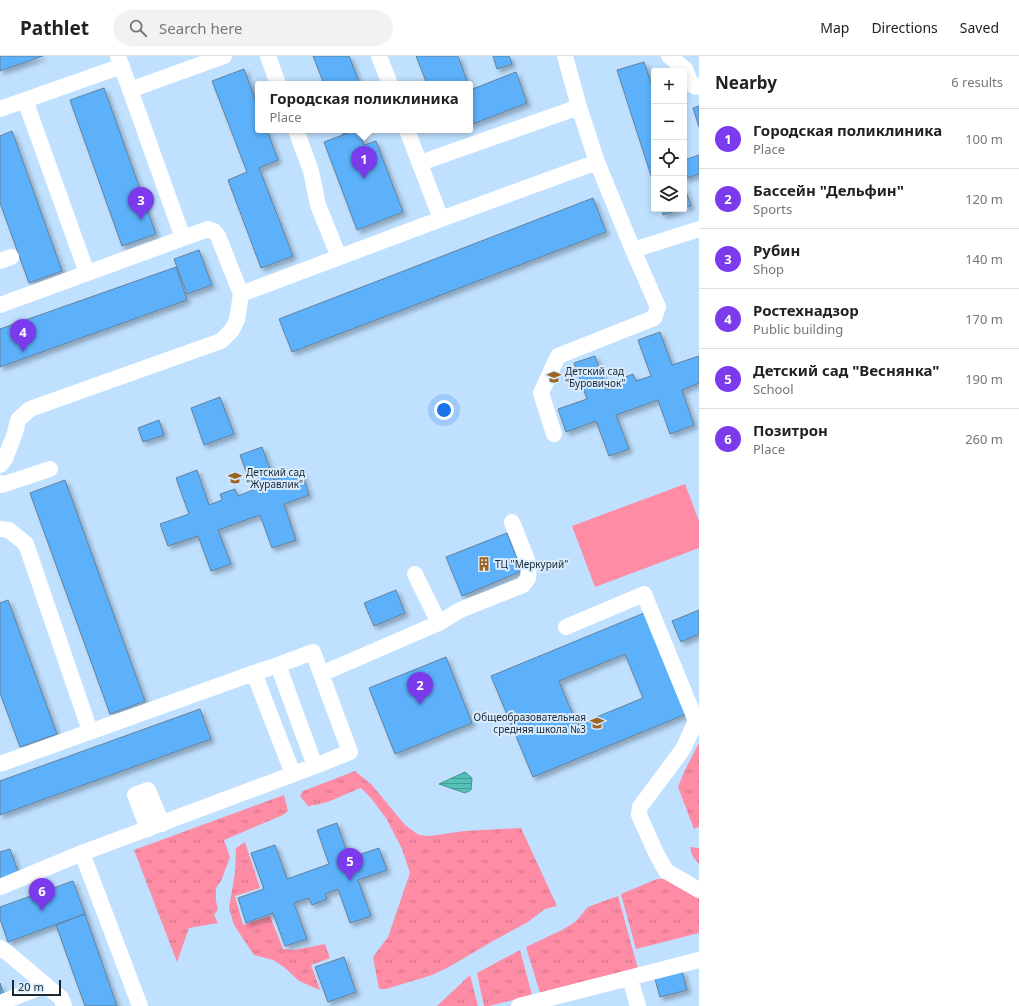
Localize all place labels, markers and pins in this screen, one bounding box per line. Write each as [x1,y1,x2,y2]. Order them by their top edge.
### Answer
pin: 1 [351,146,377,179]
pin: 3 [128,187,154,220]
pin: 4 [10,319,36,352]
place label: Детский сад "Буровичок" [565,364,625,390]
school or university icon: Детский сад "Буровичок" [546,369,562,385]
place label: Детский сад "Журавлик" [246,465,305,491]
school or university icon: Детский сад "Журавлик" [227,470,243,486]
building icon: ТЦ "Меркурий" [476,556,492,572]
place label: ТЦ "Меркурий" [495,557,568,571]
pin: 2 [407,672,433,705]
place label: Общеобразовательная средняя школа №3 [474,710,586,736]
school or university icon: Общеобразовательная средняя школа №3 [589,715,605,731]
pin: 5 [337,848,363,881]
pin: 6 [29,878,55,911]

